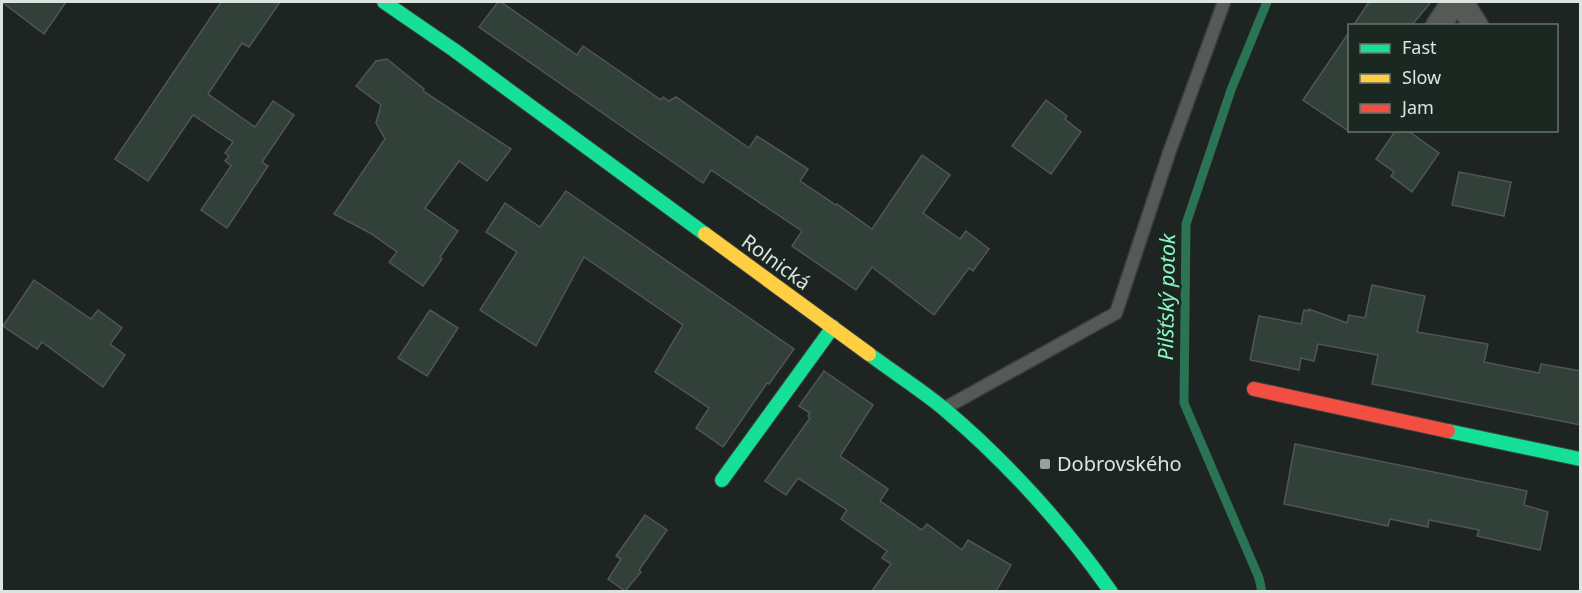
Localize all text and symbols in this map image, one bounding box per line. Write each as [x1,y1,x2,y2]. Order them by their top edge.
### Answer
legend [1348,24,1558,132]
text: Fast [1402,35,1437,59]
text: Slow [1402,65,1441,89]
text: Jam [1400,95,1434,119]
street label: Rolnická [737,228,816,296]
water label: Pilšťský potok [1151,232,1181,361]
place label: Dobrovského [1057,450,1182,477]
marker: Dobrovského [1038,457,1052,471]

